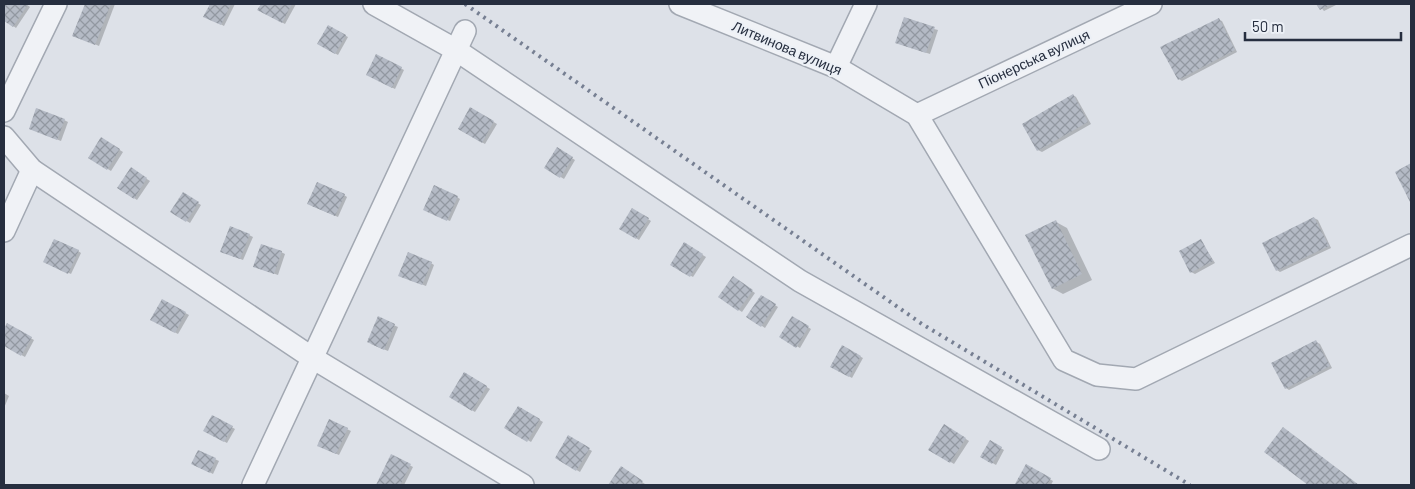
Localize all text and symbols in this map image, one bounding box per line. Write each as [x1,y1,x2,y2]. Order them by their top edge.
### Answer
scale bar [1245,10,1401,42]
street label: Литвинова вулиця [730,17,845,78]
text: 50 m [1252,17,1284,35]
street label: Піонерська вулиця [975,25,1092,92]

